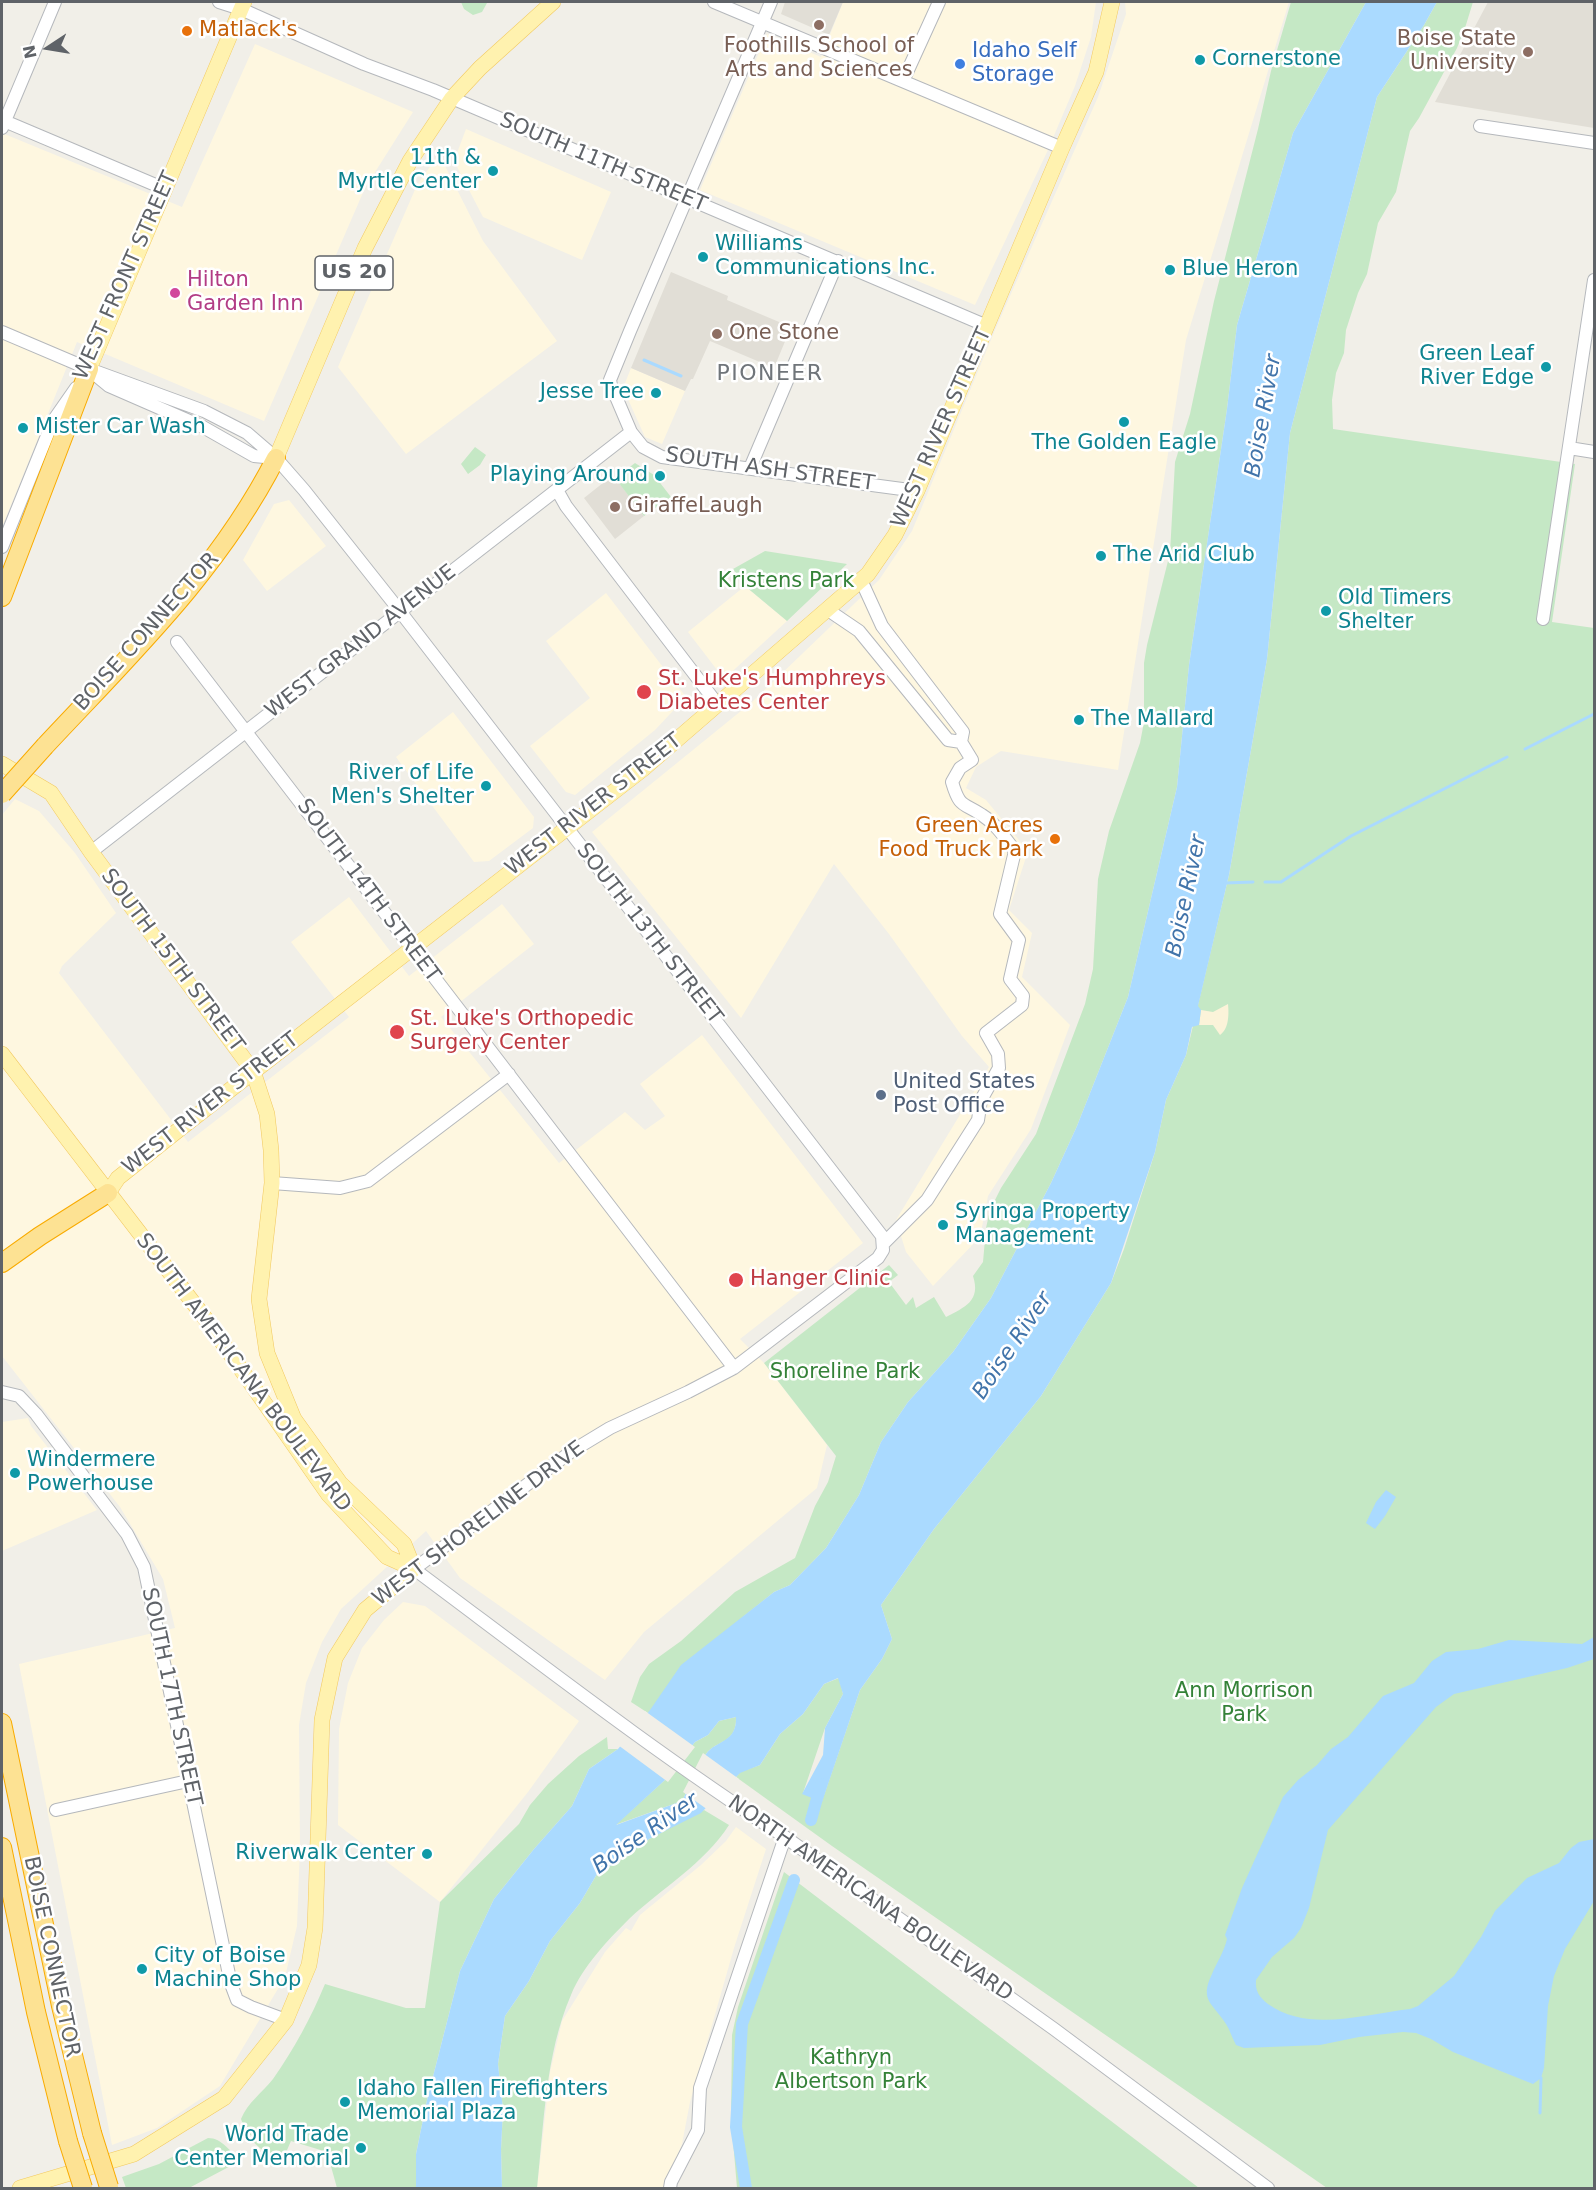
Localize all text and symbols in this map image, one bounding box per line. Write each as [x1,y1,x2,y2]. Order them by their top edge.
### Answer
north arrow [18,18,78,78]
place label: Matlack's [199,18,297,44]
marker: Foothills School of Arts and Sciences [812,18,826,32]
marker: Matlack's [180,24,194,38]
place label: Boise State University [1397,27,1516,77]
place label: Foothills School of Arts and Sciences [724,34,914,84]
place label: Idaho Self Storage [972,39,1077,89]
text: N [19,43,41,60]
marker: Boise State University [1521,45,1535,59]
place label: Cornerstone [1212,47,1341,73]
marker: Cornerstone [1193,53,1207,67]
marker: Idaho Self Storage [953,57,967,71]
street label: SOUTH 11TH STREET [496,108,710,218]
place label: 11th & Myrtle Center [337,146,481,196]
marker: 11th & Myrtle Center [486,164,500,178]
street label: WEST FRONT STREET [69,168,183,384]
place label: Williams Communications Inc. [715,232,936,282]
marker: Williams Communications Inc. [696,250,710,264]
road number: US 20 [315,256,393,290]
place label: Blue Heron [1182,257,1298,283]
marker: Blue Heron [1163,263,1177,277]
place label: Hilton Garden Inn [187,268,303,318]
marker: Hilton Garden Inn [168,286,182,300]
place label: One Stone [729,321,839,347]
street label: WEST RIVER STREET [886,324,998,532]
marker: One Stone [710,327,724,341]
place label: Green Leaf River Edge [1419,342,1534,392]
water label: Boise River [1240,353,1288,479]
marker: Green Leaf River Edge [1539,360,1553,374]
district label: PIONEER [716,361,824,387]
place label: Jesse Tree [540,380,644,406]
marker: Jesse Tree [649,386,663,400]
place label: Mister Car Wash [35,415,206,441]
marker: The Golden Eagle [1117,415,1131,429]
marker: Mister Car Wash [16,421,30,435]
place label: The Golden Eagle [1031,431,1217,457]
street label: SOUTH ASH STREET [664,443,876,497]
place label: Playing Around [490,463,648,489]
marker: Playing Around [653,469,667,483]
place label: GiraffeLaugh [627,494,763,520]
marker: GiraffeLaugh [608,500,622,514]
place label: The Arid Club [1113,543,1255,569]
street label: BOISE CONNECTOR [69,548,225,716]
marker: The Arid Club [1094,549,1108,563]
street label: WEST GRAND AVENUE [261,560,461,724]
park label: Kristens Park [718,569,854,595]
place label: Old Timers Shelter [1338,586,1451,636]
marker: Old Timers Shelter [1319,604,1333,618]
place label: St. Luke's Humphreys Diabetes Center [658,667,886,717]
marker: St. Luke's Humphreys Diabetes Center [635,683,653,701]
place label: The Mallard [1091,707,1214,733]
marker: The Mallard [1072,713,1086,727]
street label: WEST RIVER STREET [501,728,687,882]
place label: River of Life Men's Shelter [331,761,474,811]
marker: River of Life Men's Shelter [479,779,493,793]
street label: SOUTH 14TH STREET [291,795,445,987]
place label: Green Acres Food Truck Park [879,814,1043,864]
marker: Green Acres Food Truck Park [1048,832,1062,846]
water label: Boise River [1161,833,1213,959]
street label: SOUTH 13TH STREET [571,839,727,1029]
street label: SOUTH 15TH STREET [95,865,249,1057]
place label: St. Luke's Orthopedic Surgery Center [410,1007,634,1057]
marker: St. Luke's Orthopedic Surgery Center [388,1023,406,1041]
street label: WEST RIVER STREET [118,1027,304,1181]
place label: United States Post Office [893,1070,1035,1120]
marker: United States Post Office [874,1088,888,1102]
place label: Syringa Property Management [955,1200,1130,1250]
marker: Syringa Property Management [936,1218,950,1232]
street label: SOUTH AMERICANA BOULEVARD [130,1229,356,1517]
place label: Hanger Clinic [750,1267,891,1293]
marker: Hanger Clinic [727,1271,745,1289]
water label: Boise River [967,1287,1059,1405]
park label: Shoreline Park [770,1360,920,1386]
street label: WEST SHORELINE DRIVE [368,1436,590,1612]
place label: Windermere Powerhouse [27,1448,155,1498]
marker: Windermere Powerhouse [8,1466,22,1480]
street label: SOUTH 17TH STREET [136,1585,206,1809]
park label: Ann Morrison Park [1175,1679,1313,1729]
water label: Boise River [588,1788,704,1880]
street label: NORTH AMERICANA BOULEVARD [723,1791,1017,2007]
place label: Riverwalk Center [235,1841,415,1867]
marker: Riverwalk Center [420,1847,434,1861]
street label: BOISE CONNECTOR [17,1854,85,2060]
place label: City of Boise Machine Shop [154,1944,301,1994]
marker: City of Boise Machine Shop [135,1962,149,1976]
park label: Kathryn Albertson Park [775,2046,927,2096]
place label: Idaho Fallen Firefighters Memorial Plaza [357,2077,608,2127]
marker: Idaho Fallen Firefighters Memorial Plaza [338,2095,352,2109]
place label: World Trade Center Memorial [174,2123,349,2173]
marker: World Trade Center Memorial [354,2141,368,2155]

